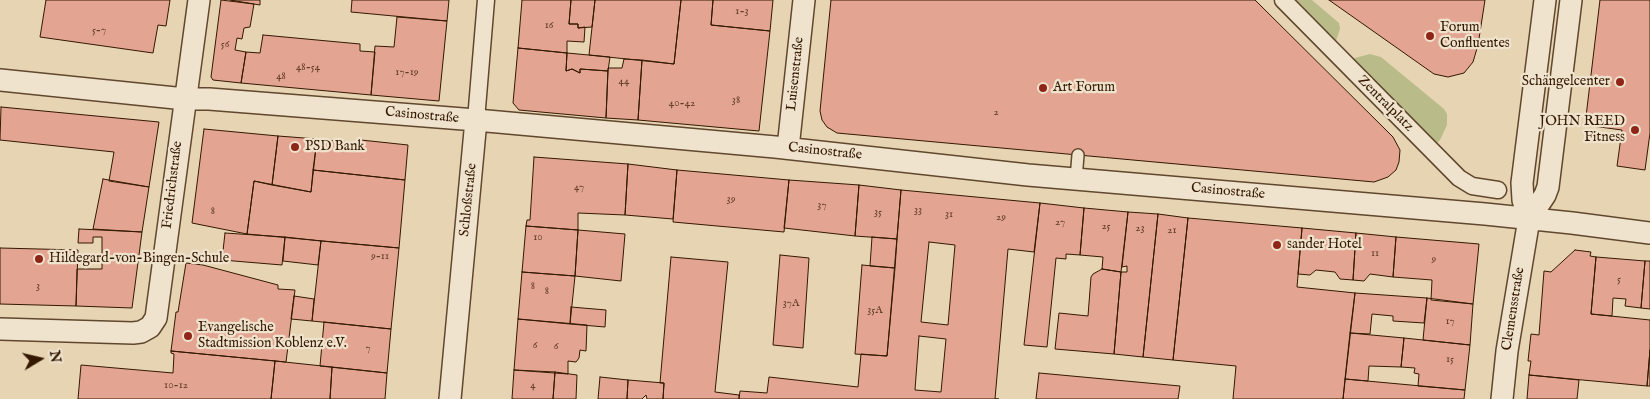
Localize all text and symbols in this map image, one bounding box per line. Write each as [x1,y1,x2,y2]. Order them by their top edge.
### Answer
house number: 1-3 [735,5,749,19]
house number: 16 [545,19,553,33]
place label: Forum Confluentes [1440,20,1510,52]
house number: 5-7 [92,24,106,38]
marker: Forum Confluentes [1424,30,1436,42]
street label: Luisenstraße [784,36,808,112]
house number: 56 [221,38,229,52]
house number: 48-54 [296,61,320,75]
house number: 17-19 [395,66,419,80]
house number: 48 [276,70,286,84]
street label: Zentralplatz [1354,73,1416,135]
place label: Schängelcenter [1522,74,1610,90]
house number: 44 [619,75,629,89]
marker: Schängelcenter [1614,76,1626,88]
place label: Art Forum [1053,80,1115,96]
marker: Art Forum [1037,82,1049,94]
house number: 38 [732,94,740,108]
house number: 40-42 [669,97,695,111]
street label: Casinostraße [384,104,460,128]
house number: 2 [993,106,999,120]
place label: JOHN REED Fitness [1540,114,1625,146]
marker: JOHN REED Fitness [1629,124,1641,136]
place label: PSD Bank [305,139,365,155]
street label: Friedrichstraße [159,140,187,230]
street label: Casinostraße [787,140,863,164]
marker: PSD Bank [289,141,301,153]
street label: Schloßstraße [457,162,481,238]
street label: Casinostraße [1190,180,1266,204]
house number: 47 [574,181,584,195]
house number: 39 [727,193,735,207]
house number: 37 [817,199,827,213]
house number: 33 [914,204,922,218]
house number: 8 [211,205,215,219]
house number: 35 [874,206,882,220]
house number: 31 [945,208,953,222]
house number: 29 [996,211,1006,225]
house number: 27 [1055,216,1065,230]
house number: 25 [1101,220,1111,234]
house number: 23 [1135,222,1145,236]
house number: 21 [1167,224,1177,238]
house number: 10 [533,231,543,245]
place label: sander Hotel [1287,237,1362,253]
marker: sander Hotel [1271,239,1283,251]
house number: 11 [1371,247,1379,261]
house number: 9-11 [371,250,389,264]
place label: Hildegard-von-Bingen-Schule [49,251,229,267]
marker: Hildegard-von-Bingen-Schule [33,253,45,265]
house number: 9 [1432,253,1436,267]
street label: Clemensstraße [1499,266,1529,352]
house number: 5 [1617,273,1621,287]
house number: 3 [36,280,40,294]
house number: 8 [531,280,535,294]
house number: 8 [545,285,549,299]
house number: 37A [783,297,799,311]
house number: 35A [867,304,883,318]
house number: 17 [1445,315,1455,329]
place label: Evangelische Stadtmission Koblenz e.V. [198,320,347,352]
marker: Evangelische Stadtmission Koblenz e.V. [182,330,194,342]
north arrow [15,334,65,384]
house number: 6 [533,339,537,353]
house number: 6 [554,340,558,354]
house number: 7 [365,342,371,356]
text: N [45,349,65,364]
house number: 15 [1446,353,1454,367]
house number: 10-12 [164,379,188,393]
house number: 4 [530,379,536,393]

